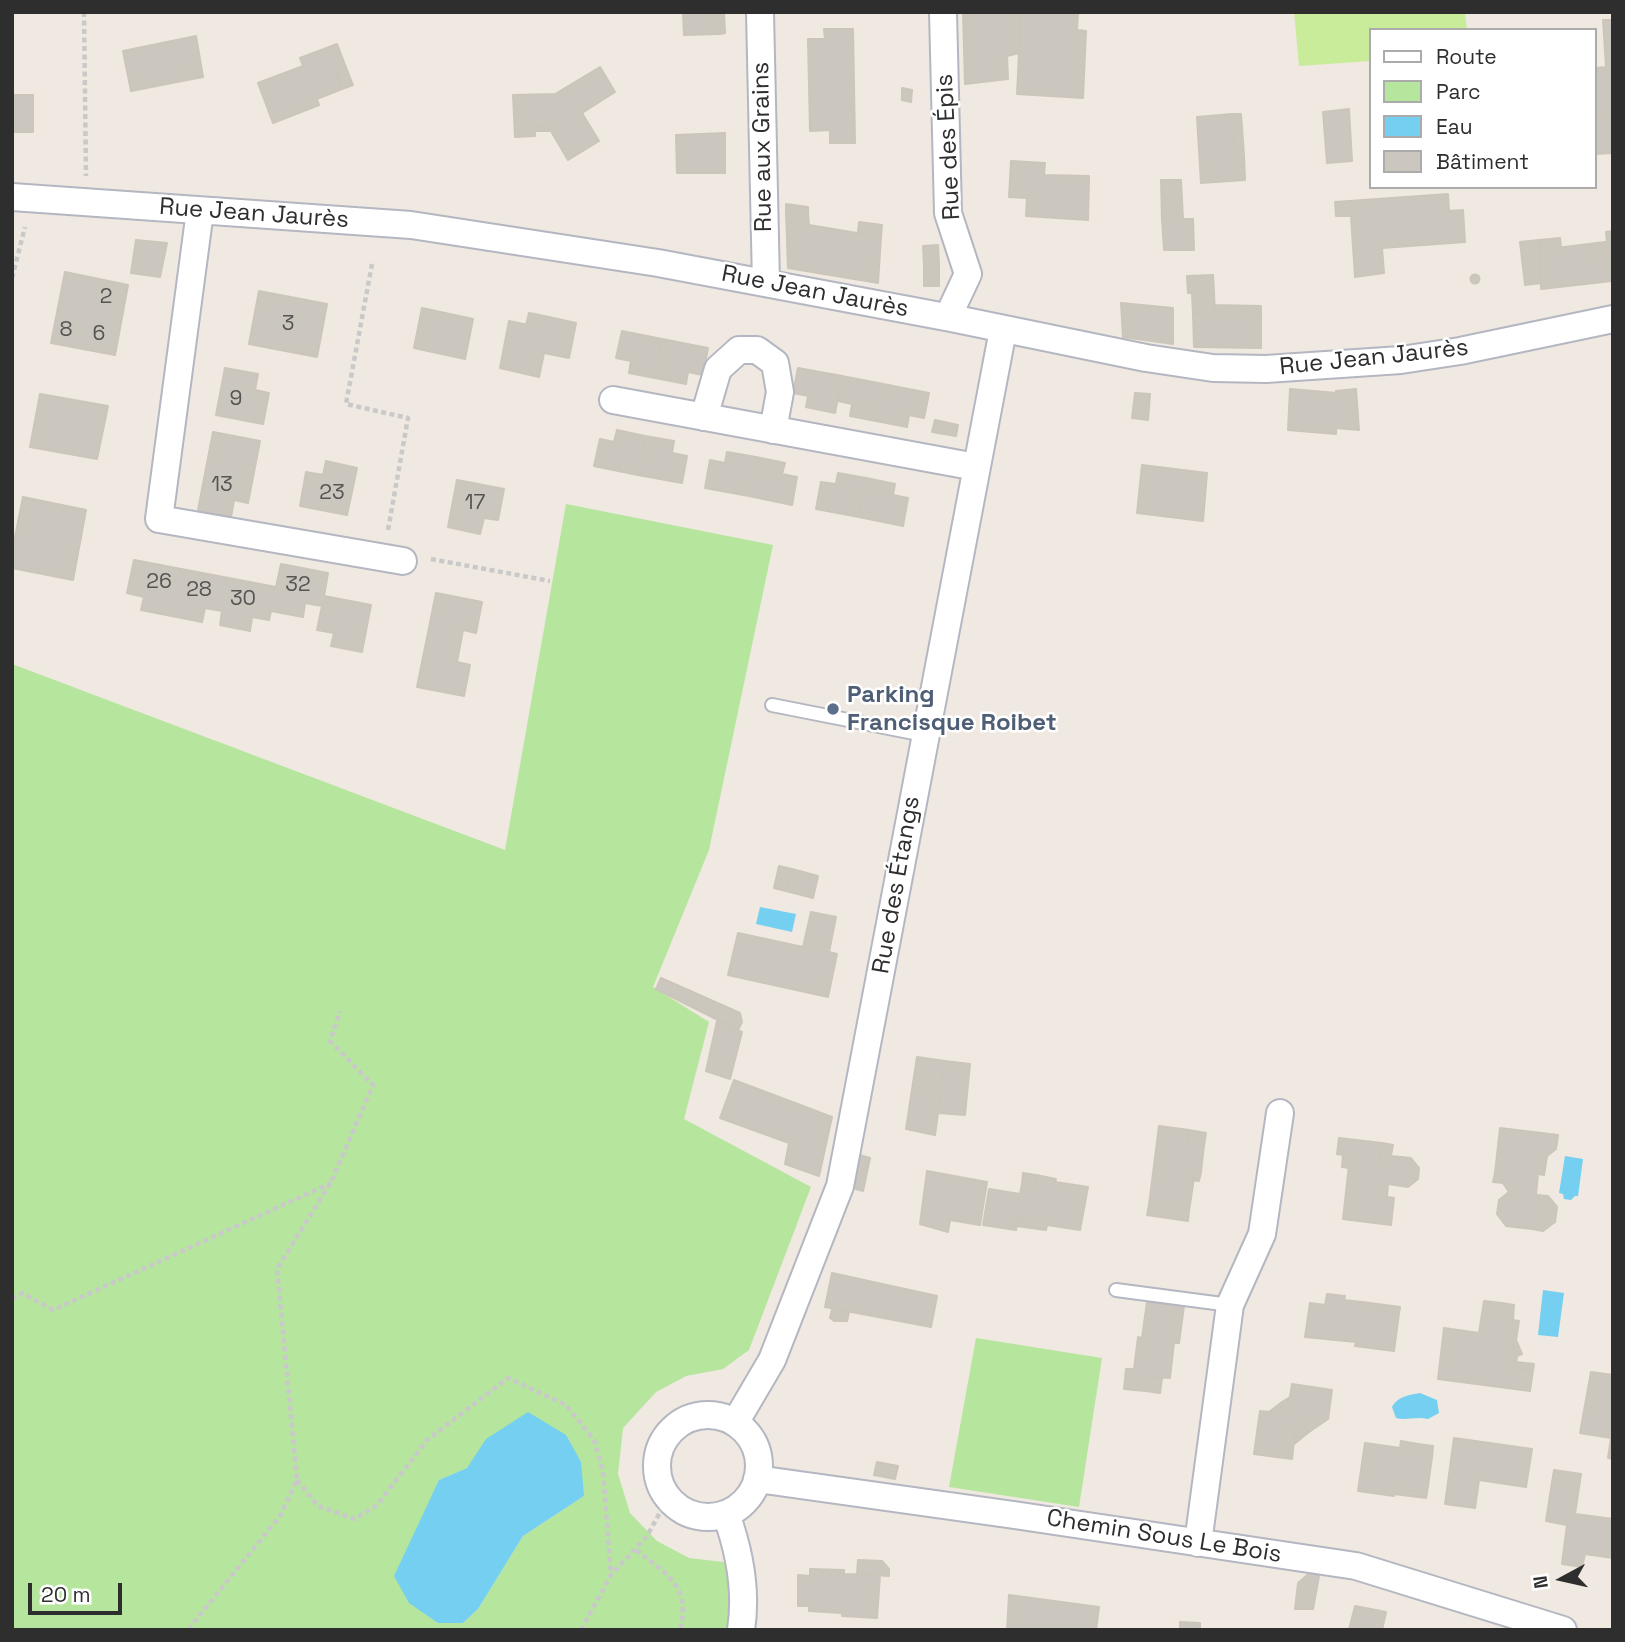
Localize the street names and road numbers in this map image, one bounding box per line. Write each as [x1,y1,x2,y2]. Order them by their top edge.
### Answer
street label: Rue aux Grains [747,62,779,232]
street label: Rue des Épis [931,73,967,221]
street label: Rue Jean Jaurès [158,193,350,235]
street label: Rue Jean Jaurès [719,260,911,324]
street label: Rue Jean Jaurès [1278,334,1470,382]
street label: Rue des Étangs [867,794,927,976]
street label: Chemin Sous Le Bois [1045,1504,1283,1570]

